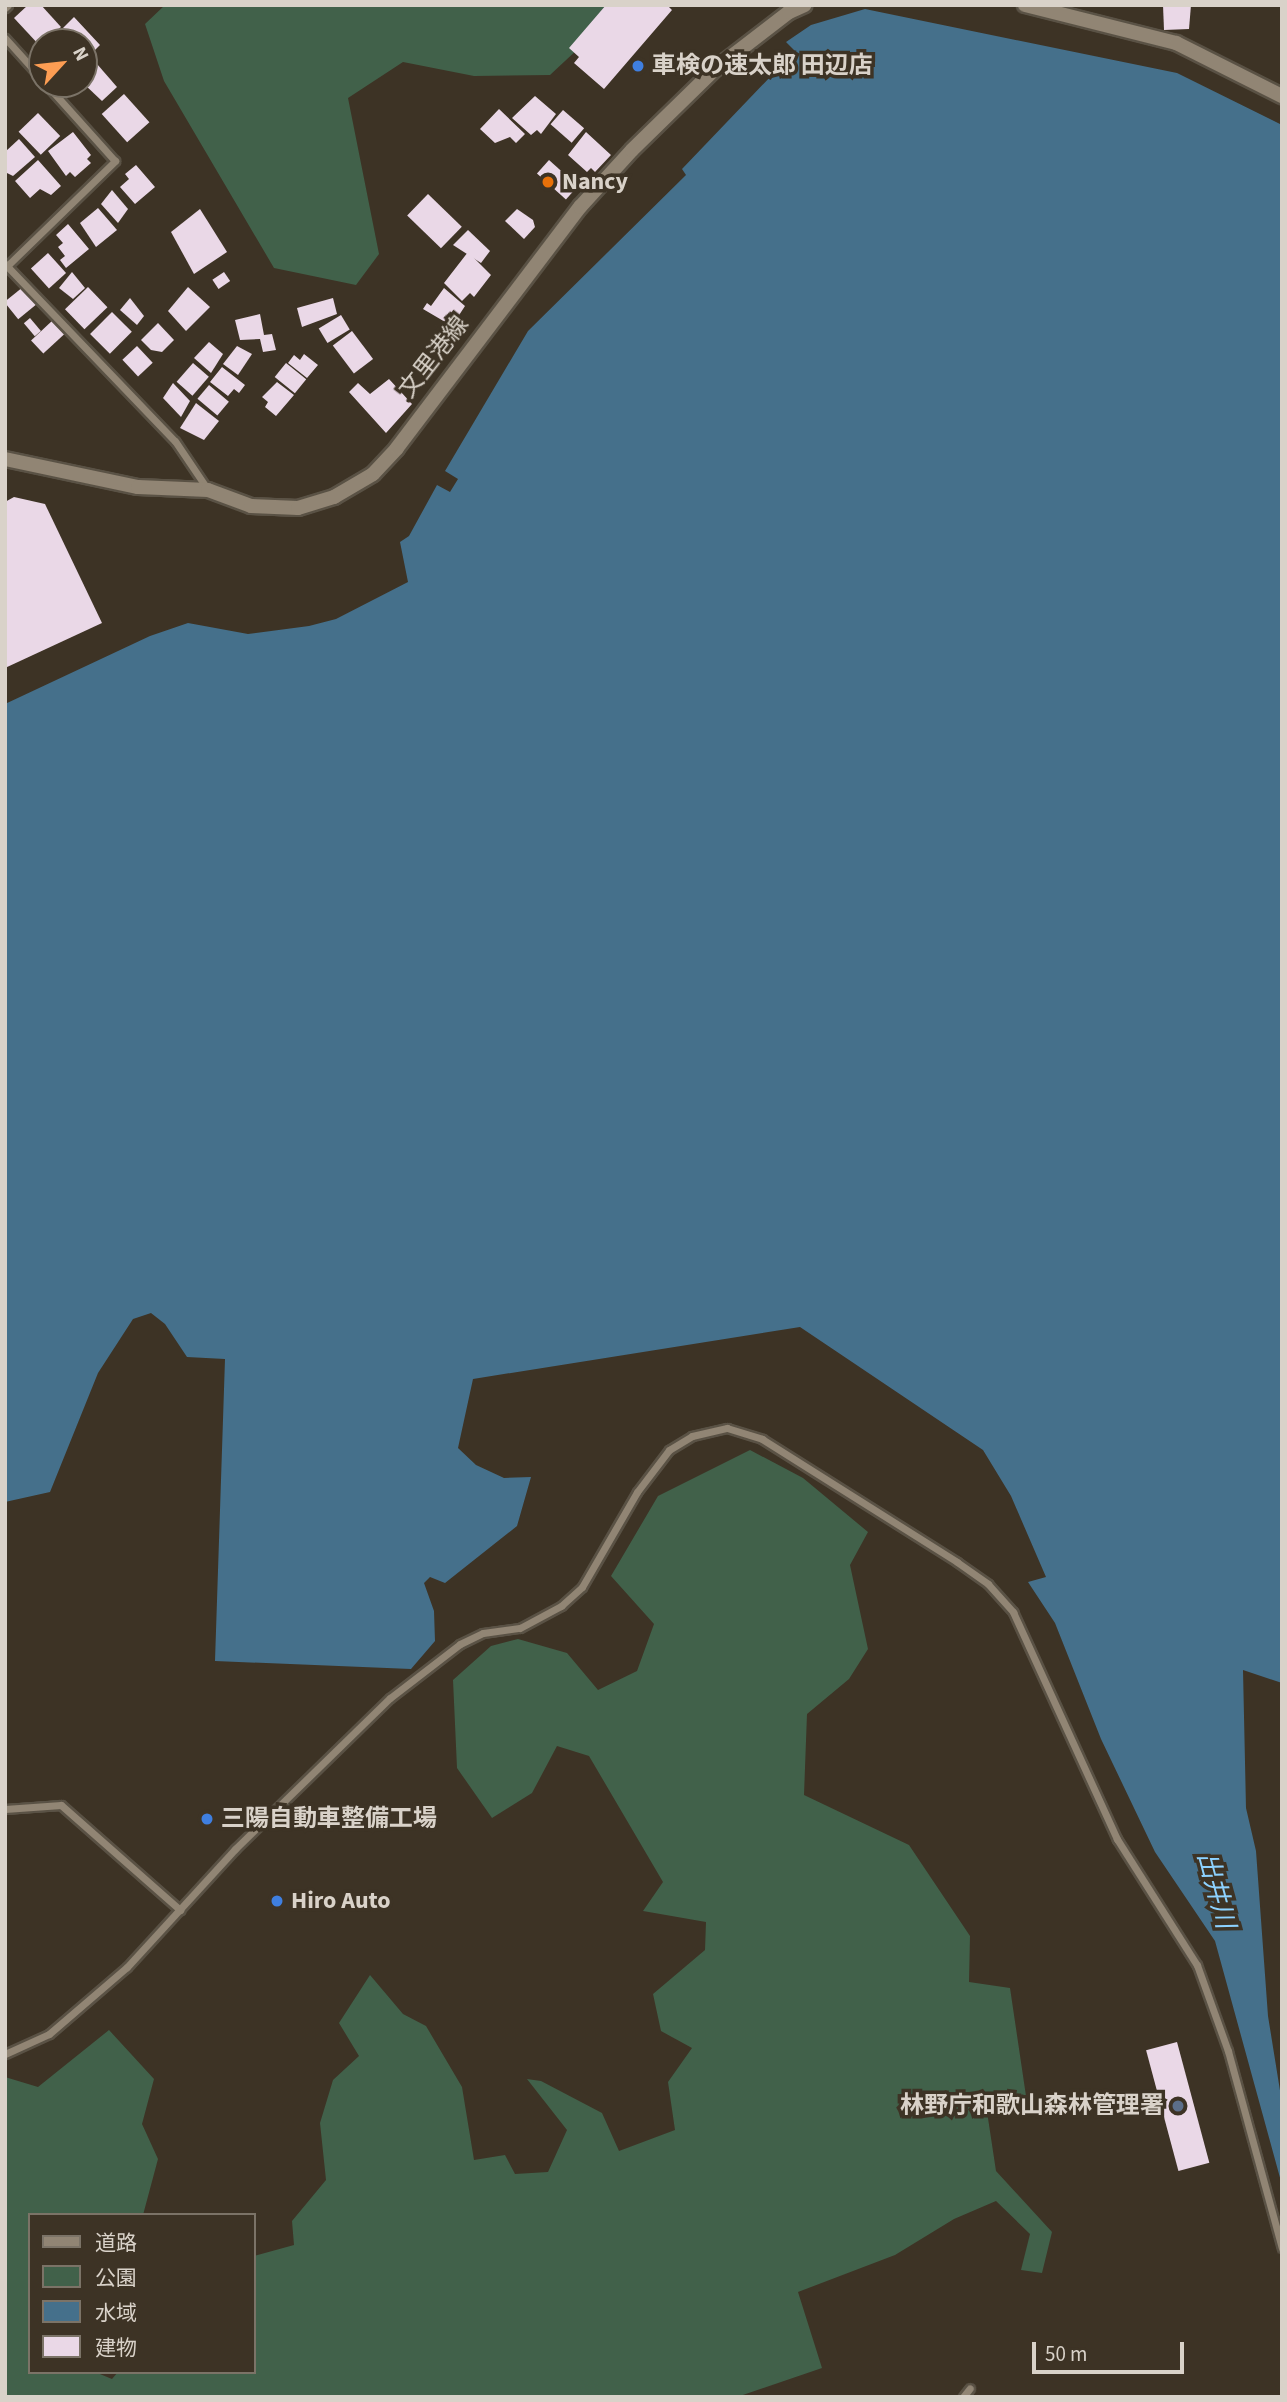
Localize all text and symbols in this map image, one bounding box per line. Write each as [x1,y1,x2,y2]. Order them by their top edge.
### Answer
north arrow [28,28,98,98]
text: N [65,42,95,66]
place label: 車検の速太郎 田辺店 [652,52,873,80]
marker: 車検の速太郎 田辺店 [630,58,646,74]
place label: Nancy [562,168,628,196]
marker: Nancy [540,174,556,190]
street label: 文里港線 [393,310,475,404]
place label: 三陽自動車整備工場 [221,1805,437,1833]
marker: 三陽自動車整備工場 [199,1811,215,1827]
water label: 出井川 [1191,1848,1241,1932]
place label: Hiro Auto [291,1887,391,1915]
marker: Hiro Auto [269,1893,285,1909]
place label: 林野庁和歌山森林管理署 [900,2092,1164,2120]
marker: 林野庁和歌山森林管理署 [1170,2098,1186,2114]
legend [28,2213,256,2374]
text: 道路 [95,2228,137,2258]
text: 公園 [95,2263,137,2293]
text: 水域 [95,2298,137,2328]
scale bar [1035,2328,1187,2372]
text: 建物 [95,2333,137,2363]
text: 50 m [1045,2339,1087,2369]

